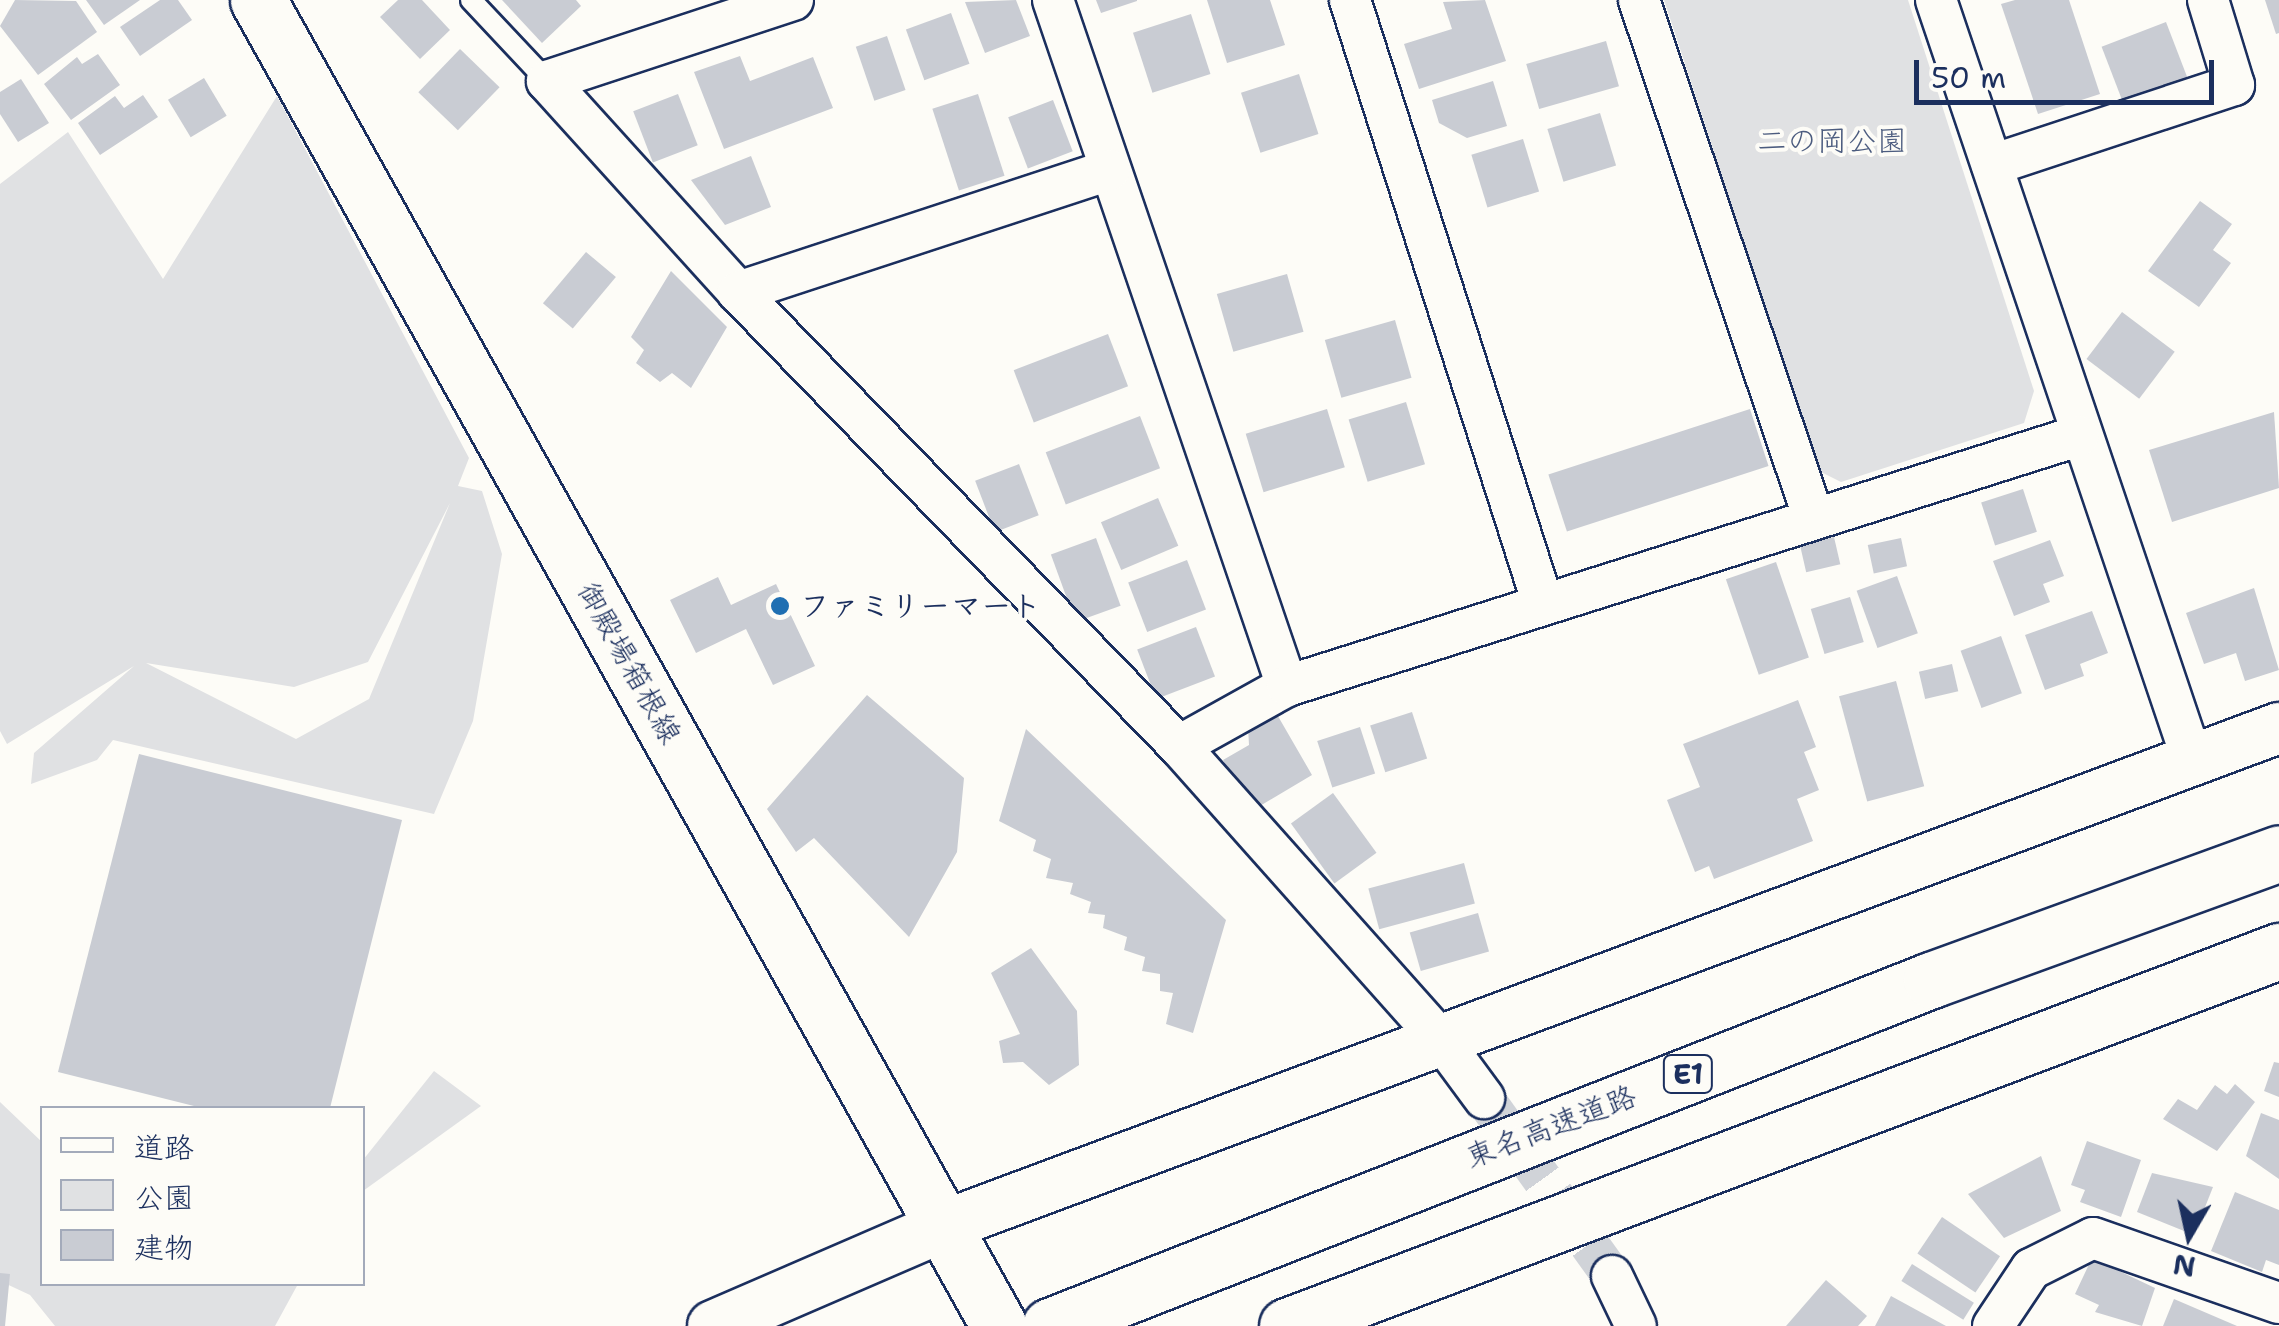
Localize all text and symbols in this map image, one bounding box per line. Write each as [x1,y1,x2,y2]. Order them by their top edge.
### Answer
scale bar [1919,40,2219,102]
text: 50 m [1931,57,2006,98]
park label: 二の岡公園 [1757,123,1907,159]
street label: 御殿場箱根線 [570,576,688,750]
place label: ファミリーマート [800,588,1040,624]
marker: ファミリーマート [769,595,791,617]
road number: E1 [1660,1051,1716,1097]
street label: 東名高速道路 [1461,1078,1641,1176]
legend [40,1106,365,1286]
text: 道路 [134,1127,194,1168]
text: 公園 [134,1177,194,1218]
north arrow [2139,1186,2239,1286]
text: 建物 [134,1227,194,1268]
text: N [2170,1245,2198,1286]

